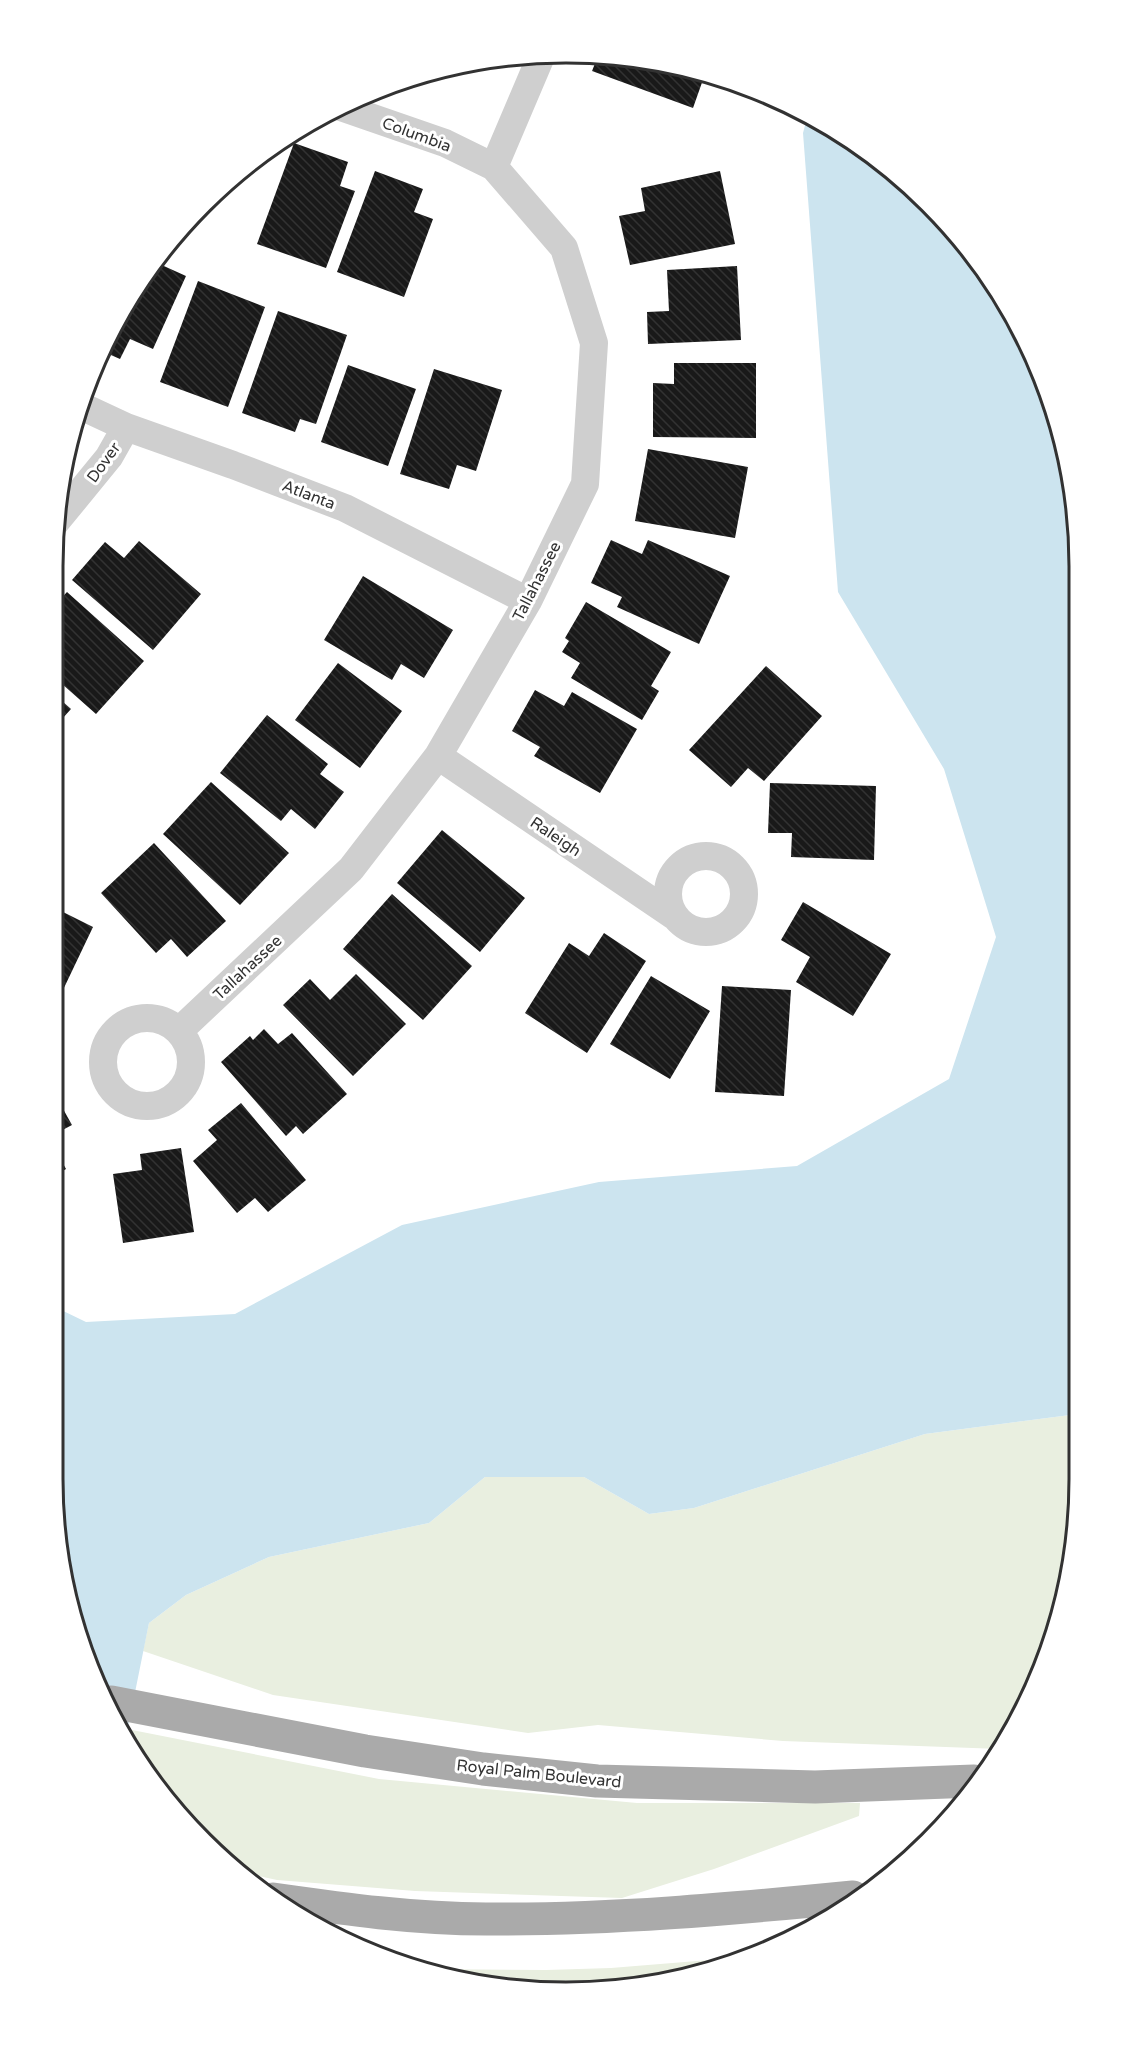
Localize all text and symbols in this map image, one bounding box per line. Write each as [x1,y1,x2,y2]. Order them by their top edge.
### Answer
street label: Columbia [379,113,454,157]
street label: Dover [83,438,126,487]
street label: Atlanta [279,476,338,514]
street label: Tallahassee [508,538,565,625]
street label: Raleigh [526,813,585,861]
street label: Tallahassee [209,931,286,1005]
street label: Royal Palm Boulevard [455,1755,622,1793]

